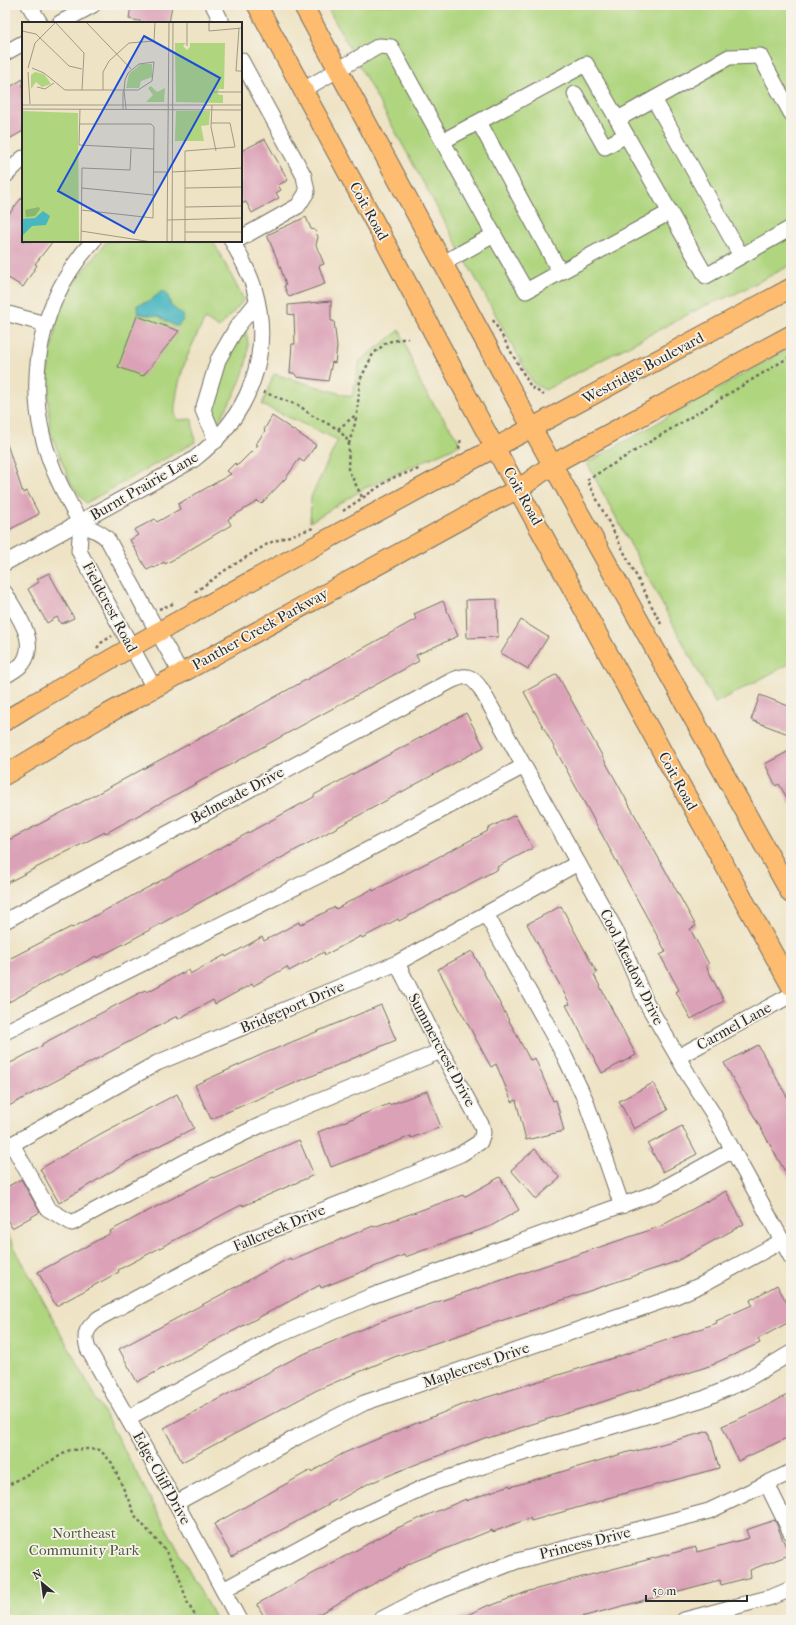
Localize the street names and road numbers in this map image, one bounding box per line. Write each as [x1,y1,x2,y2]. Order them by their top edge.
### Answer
street label: Coit Road [346,179,393,244]
street label: Westridge Boulevard [578,328,708,408]
street label: Burnt Prairie Lane [87,447,202,524]
street label: Coit Road [500,464,547,529]
street label: Fieldcrest Road [79,559,142,656]
street label: Panther Creek Parkway [189,584,332,674]
street label: Coit Road [655,749,702,814]
street label: Belmeade Drive [187,762,287,827]
street label: Cool Meadow Drive [596,906,668,1029]
street label: Bridgeport Drive [237,977,347,1037]
street label: Summercrest Drive [405,990,480,1110]
street label: Carmel Lane [694,998,775,1054]
street label: Fallcreek Drive [230,1200,328,1256]
street label: Maplecrest Drive [421,1338,532,1392]
street label: Edge Cliff Drive [129,1428,195,1528]
street label: Princess Drive [537,1523,633,1563]

